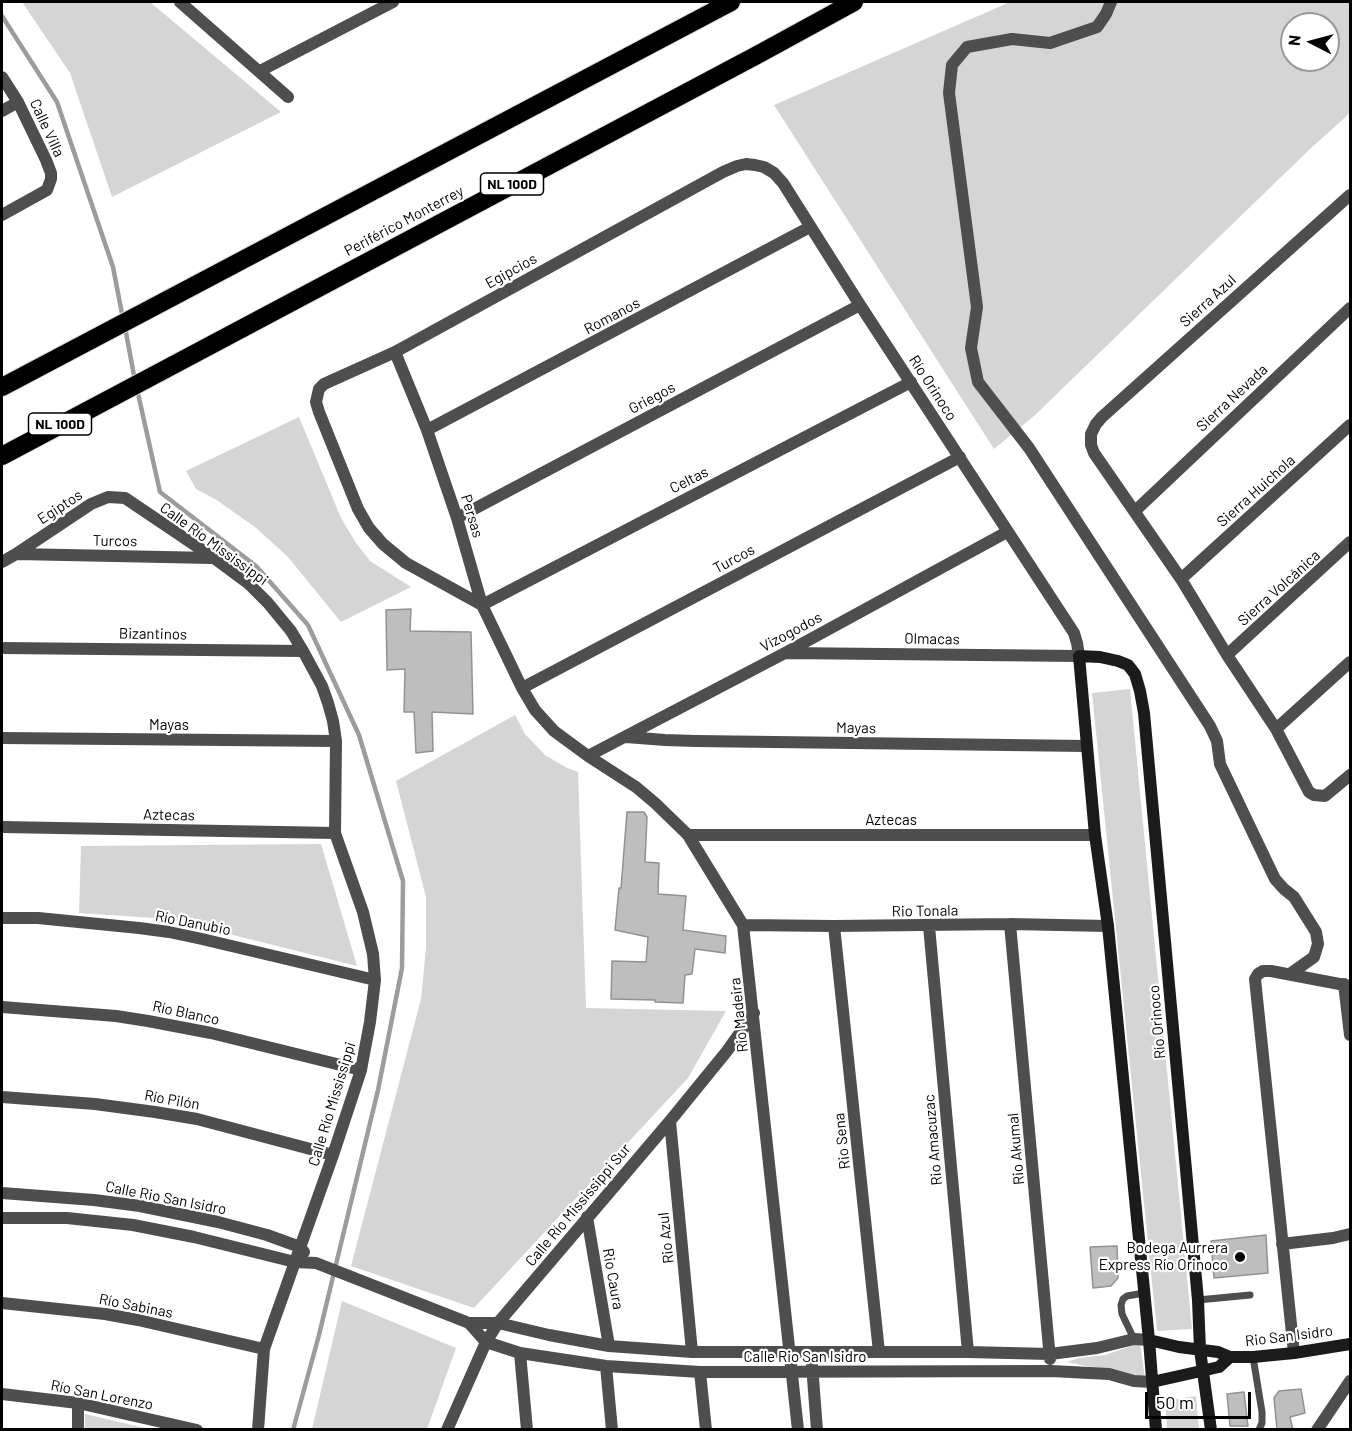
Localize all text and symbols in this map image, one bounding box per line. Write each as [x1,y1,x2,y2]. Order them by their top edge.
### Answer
north arrow [1280,12,1340,72]
text: N [1284,34,1304,47]
street label: Calle Villa [26,96,68,160]
road number: NL 100D [480,173,544,195]
street label: Periférico Monterrey [341,182,467,260]
street label: Egipcios [482,250,540,292]
street label: Sierra Azul [1176,271,1240,331]
street label: Romanos [581,294,643,338]
street label: Río Orinoco [905,352,961,424]
street label: Sierra Nevada [1193,361,1271,435]
street label: Griegos [626,378,678,418]
road number: NL 100D [28,413,92,435]
street label: Sierra Huichola [1213,451,1299,531]
street label: Celtas [667,463,711,497]
street label: Egiptos [34,486,86,528]
street label: Persas [457,492,487,540]
street label: Calle Río Mississippi [156,499,272,589]
street label: Turcos [93,532,137,550]
street label: Turcos [710,541,758,577]
street label: Sierra Volcánica [1234,546,1324,630]
street label: Vizogodos [757,608,825,656]
street label: Bizantinos [119,624,187,644]
street label: Olmacas [904,630,960,648]
street label: Mayas [149,716,189,734]
street label: Mayas [836,719,876,737]
street label: Aztecas [143,806,195,824]
street label: Aztecas [865,811,917,829]
street label: Rio Tonala [891,901,959,921]
street label: Río Danubio [154,907,232,939]
street label: Río Madeira [726,977,752,1053]
street label: Río Orinoco [1145,984,1169,1060]
street label: Río Blanco [151,997,221,1029]
street label: Calle Río Mississippi [305,1040,359,1168]
street label: Río Pilón [143,1086,201,1114]
street label: Rio Amacuzac [920,1094,946,1186]
street label: Rio Sena [830,1112,854,1170]
street label: Rio Akumal [1004,1112,1028,1186]
street label: Calle Río Mississippi Sur [521,1140,635,1270]
street label: Calle Rio San Isidro [104,1177,228,1219]
street label: Rio Azul [654,1211,678,1265]
place label: Bodega Aurrera Express Río Orinoco [1099,1239,1228,1274]
street label: Rio Caura [599,1247,627,1311]
marker: Bodega Aurrera Express Río Orinoco [1233,1250,1247,1264]
street label: Río Sabinas [98,1290,174,1322]
street label: Rio San Isidro [1244,1322,1334,1350]
street label: Calle Rio San Isidro [744,1348,866,1366]
street label: Río San Lorenzo [49,1376,155,1414]
scale bar [1148,1380,1254,1418]
text: 50 m [1156,1391,1194,1413]

